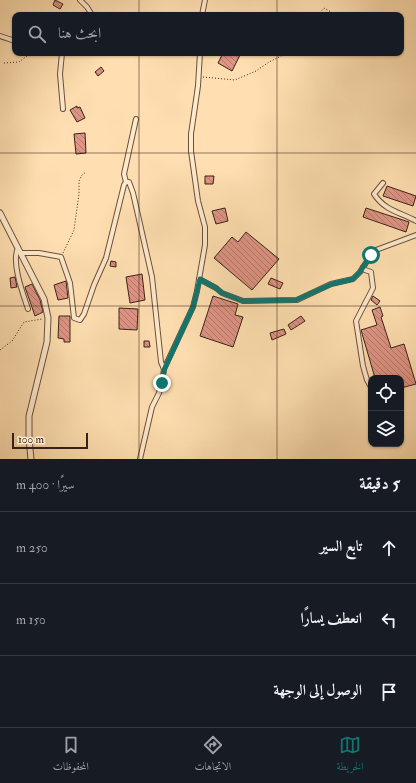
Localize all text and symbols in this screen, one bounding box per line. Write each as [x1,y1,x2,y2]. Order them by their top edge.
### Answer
search box [12,12,404,56]
icon: search [26,23,48,45]
text: ابحث هنا [58,24,101,43]
route start [362,246,380,264]
route end [153,374,171,392]
map controls [368,375,404,447]
button: locate [368,375,404,411]
button: layers [368,411,404,447]
scale bar [12,431,88,450]
text: 100 m [18,433,44,446]
text: 5 دقيقة [359,473,400,494]
text: سيرًا · 400 m [16,477,75,493]
text: تابع السير [320,537,362,556]
icon: ahead [378,537,400,559]
text: 250 m [16,540,48,556]
text: انعطف يسارًا [301,609,362,628]
icon: left [378,609,400,631]
text: 150 m [16,612,46,628]
text: الوصول إلى الوجهة [274,681,362,700]
icon: arrive [378,681,400,703]
tab: المحفوظات [53,734,89,777]
tab: الاتجاهات [194,734,231,777]
tab: الخريطة [337,734,363,777]

